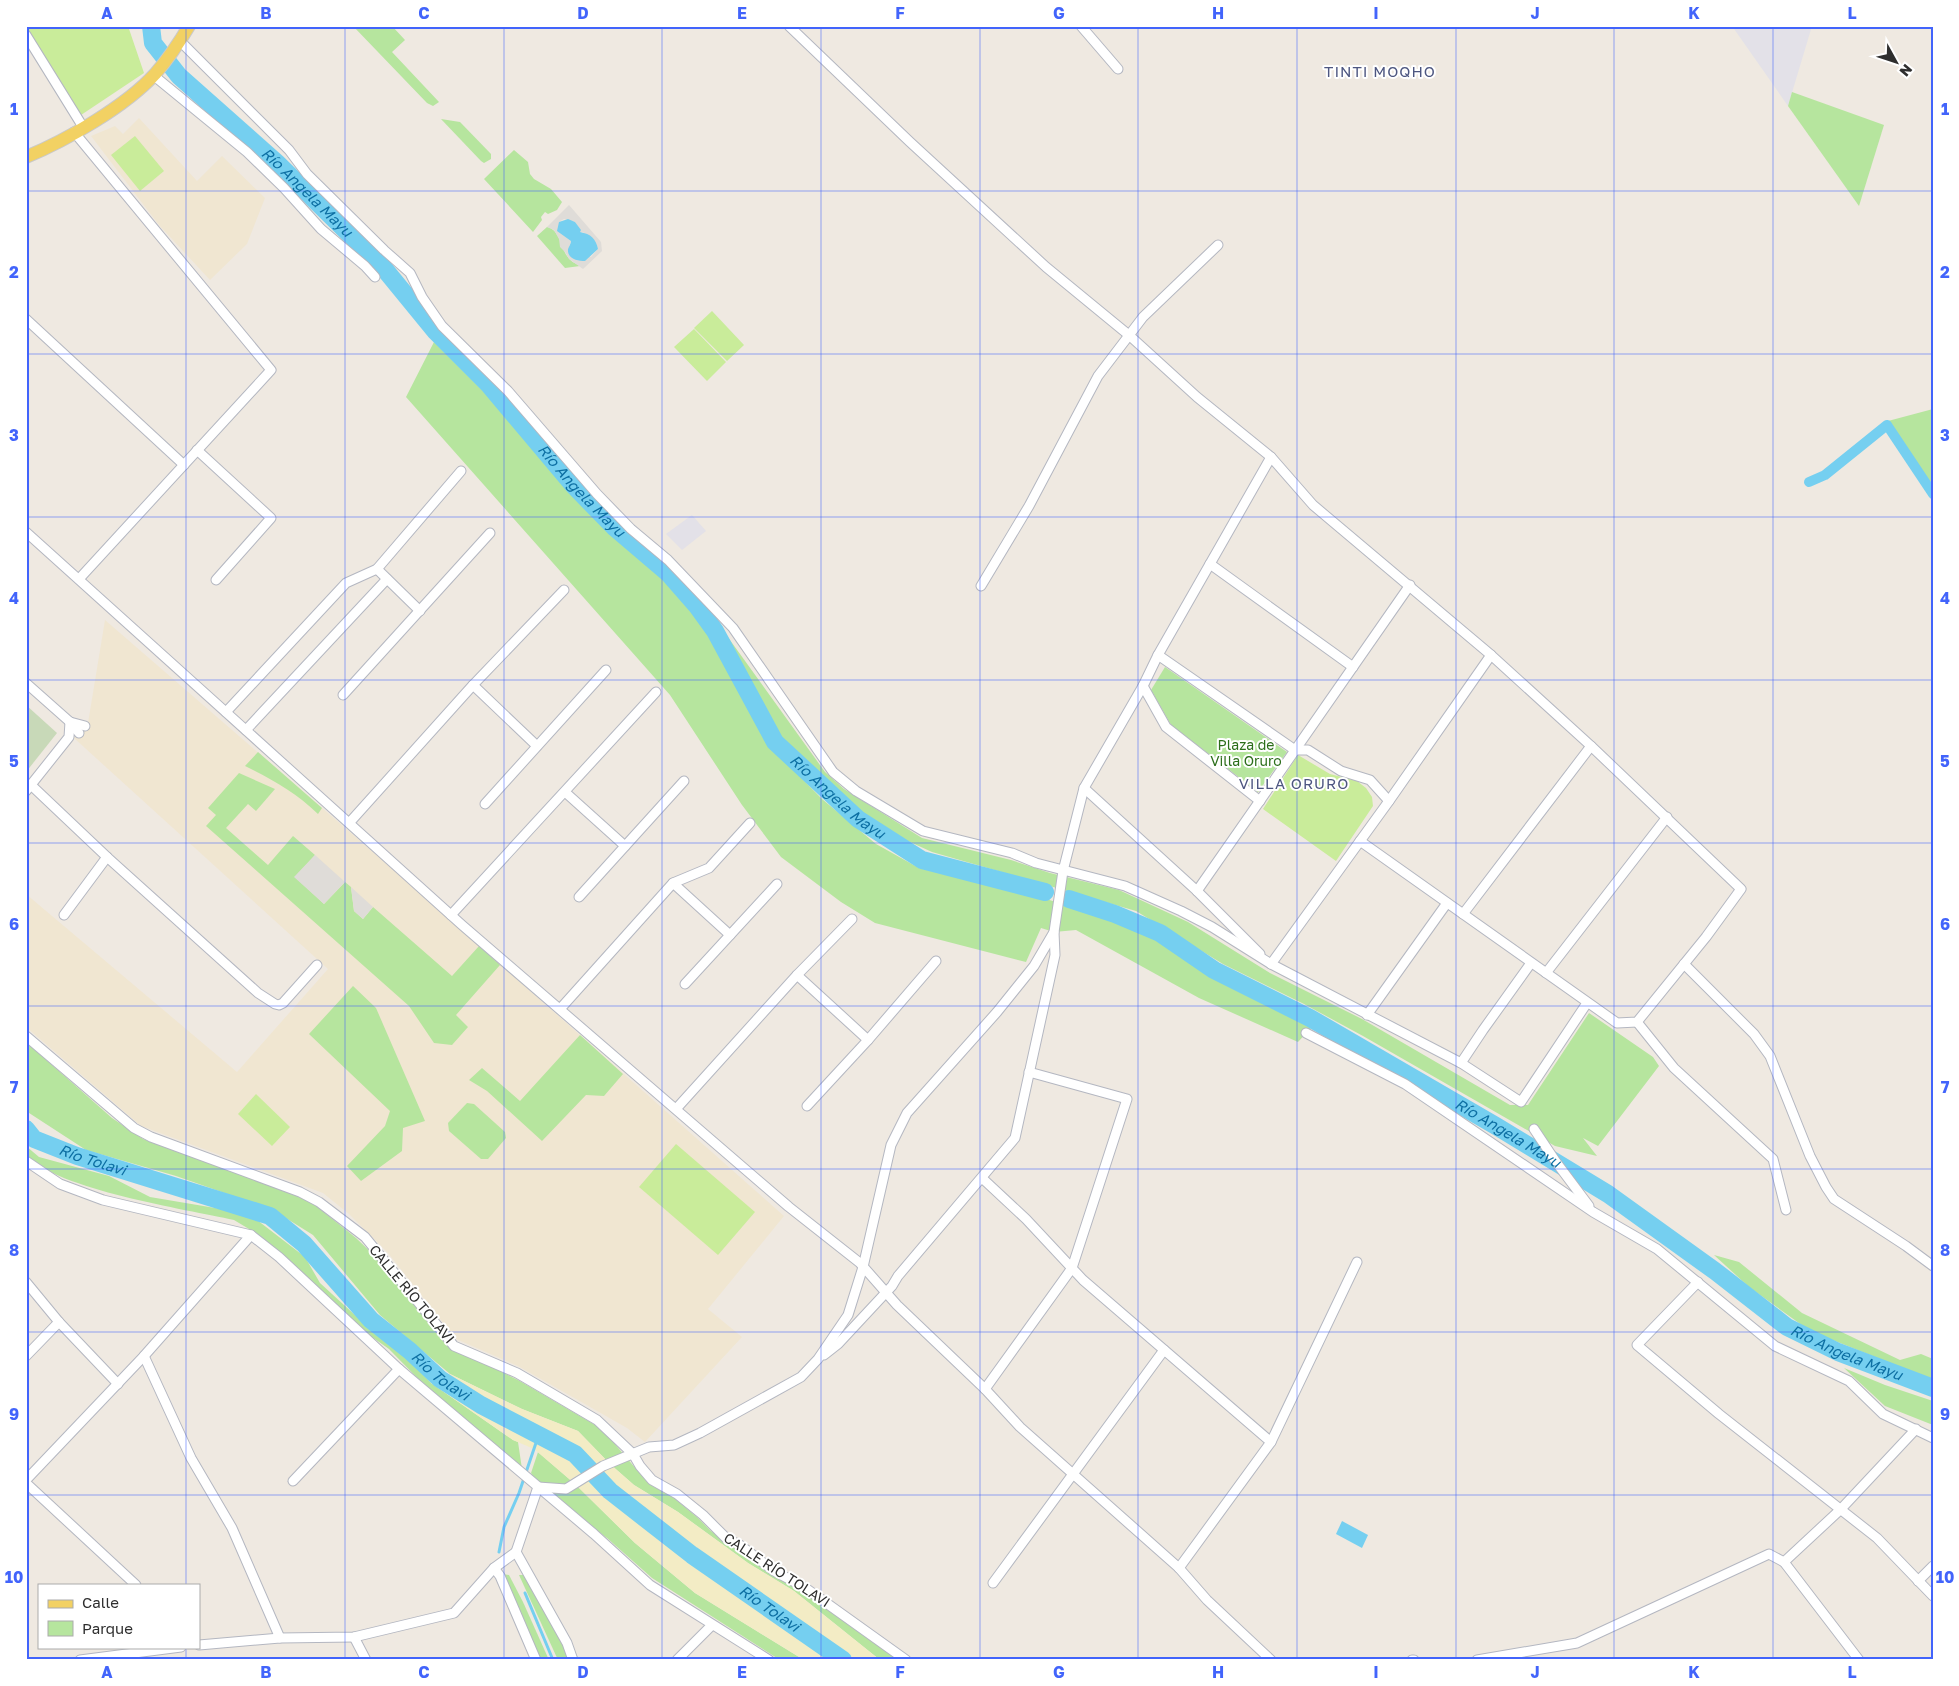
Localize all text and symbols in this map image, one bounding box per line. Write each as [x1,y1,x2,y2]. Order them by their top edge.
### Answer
text: A [101,3,113,23]
text: B [260,3,272,23]
text: C [418,3,430,23]
text: D [577,3,589,23]
text: E [737,3,747,23]
text: F [895,3,905,23]
text: G [1053,3,1065,23]
text: H [1212,3,1224,23]
text: I [1373,3,1379,23]
text: J [1530,3,1540,23]
text: K [1688,3,1700,23]
text: L [1847,3,1857,23]
north arrow [1872,38,1922,88]
text: N [1896,61,1916,80]
district label: TINTI MOQHO [1324,62,1436,80]
text: 1 [10,99,18,119]
text: 1 [1941,99,1949,119]
water label: Río Angela Mayu [258,143,357,241]
text: 2 [9,262,19,282]
text: 2 [1940,262,1950,282]
text: 3 [9,425,19,445]
text: 3 [1940,425,1950,445]
water label: Río Angela Mayu [535,440,630,541]
text: 4 [9,588,19,608]
text: 4 [1940,588,1950,608]
park label: Plaza de Villa Oruro [1210,736,1282,769]
text: 5 [9,751,19,771]
water label: Río Angela Mayu [787,751,890,842]
text: 5 [1940,751,1950,771]
district label: VILLA ORURO [1239,774,1349,792]
text: 6 [9,914,19,934]
text: 6 [1940,914,1950,934]
text: 7 [10,1077,19,1097]
text: 7 [1941,1077,1950,1097]
water label: Río Angela Mayu [1452,1094,1565,1172]
water label: Río Tolavi [57,1140,130,1179]
text: 8 [9,1240,19,1260]
text: 8 [1940,1240,1950,1260]
street label: CALLE RÍO TOLAVI [366,1241,459,1346]
water label: Río Angela Mayu [1788,1320,1906,1384]
water label: Río Tolavi [408,1347,475,1405]
text: 9 [9,1404,19,1424]
text: 9 [1940,1404,1950,1424]
street label: CALLE RÍO TOLAVI [721,1529,834,1610]
text: 10 [5,1567,23,1587]
text: 10 [1936,1567,1954,1587]
water label: Río Tolavi [736,1581,805,1636]
legend [38,1584,200,1648]
text: Calle [82,1593,119,1611]
text: Parque [82,1619,133,1637]
text: A [101,1662,113,1682]
text: B [260,1662,272,1682]
text: C [418,1662,430,1682]
text: D [577,1662,589,1682]
text: E [737,1662,747,1682]
text: F [895,1662,905,1682]
text: G [1053,1662,1065,1682]
text: H [1212,1662,1224,1682]
text: I [1373,1662,1379,1682]
text: J [1530,1662,1540,1682]
text: K [1688,1662,1700,1682]
text: L [1847,1662,1857,1682]

